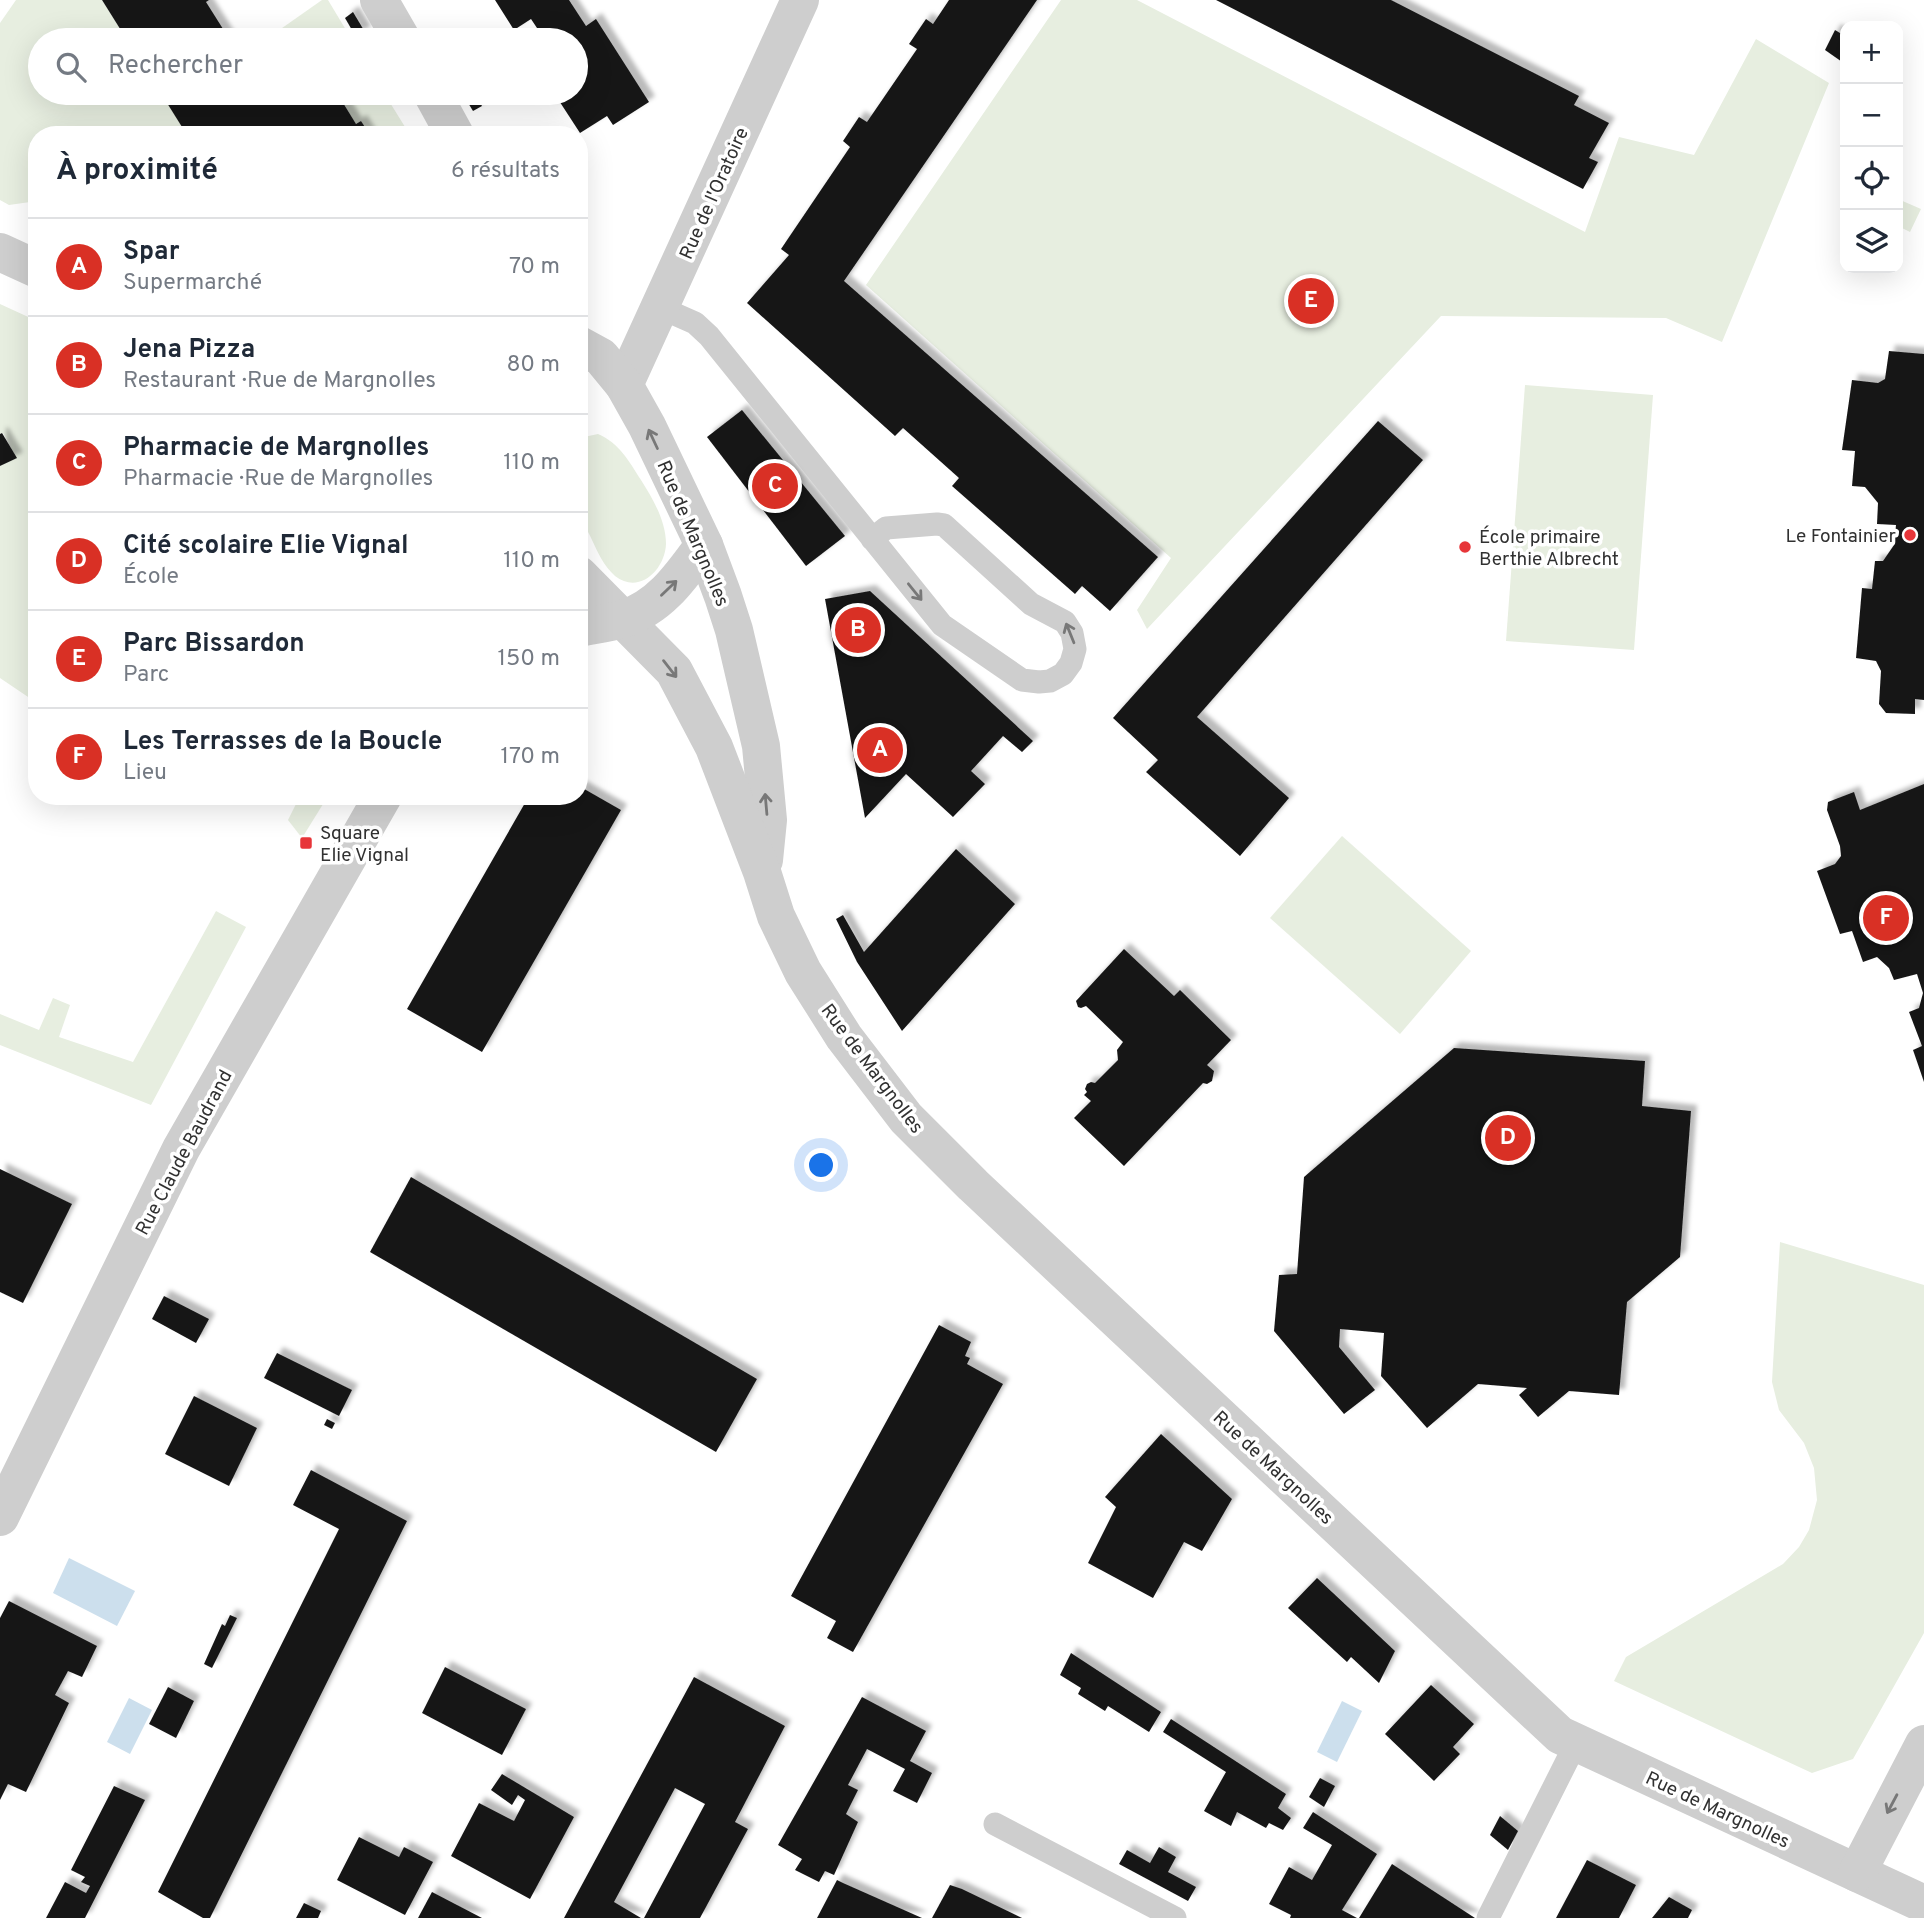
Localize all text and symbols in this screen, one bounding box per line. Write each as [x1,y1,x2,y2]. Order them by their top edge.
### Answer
map controls [1840,21,1903,273]
button: + [1840,21,1903,84]
search box [28,28,588,105]
icon: search [52,48,90,86]
text: Rechercher [108,50,243,83]
button: − [1840,84,1903,147]
street label: Rue de l'Oratoire [675,124,755,264]
button: locate [1840,147,1903,210]
text: À proximité [56,153,218,190]
text: 6 résultats [451,157,560,186]
button: layers [1840,210,1903,273]
text: Spar [123,236,180,269]
text: A [71,253,87,282]
text: 70 m [509,253,560,282]
text: Supermarché [123,269,262,298]
pin: E [1288,275,1334,327]
text: Jena Pizza [123,334,255,367]
text: B [71,351,87,380]
text: 80 m [507,351,560,380]
text: Restaurant · Rue de Margnolles [123,367,436,396]
one-way arrow [646,429,660,450]
text: Pharmacie de Margnolles [123,432,429,465]
text: C [72,449,86,478]
text: 110 m [503,449,560,478]
street label: Rue de Margnolles [651,457,734,610]
pin: C [752,460,798,512]
text: Pharmacie · Rue de Margnolles [123,465,433,494]
place label: École primaire Berthie Albrecht [1479,525,1619,572]
place label: Le Fontainier [1785,525,1897,549]
marker: Le Fontainier [1902,527,1918,543]
text: Cité scolaire Elie Vignal [123,530,409,563]
marker: École primaire Berthie Albrecht [1457,539,1473,555]
text: D [71,547,87,576]
text: 110 m [503,547,560,576]
text: École [123,563,179,592]
one-way arrow [661,580,678,597]
one-way arrow [907,583,923,601]
pin: B [835,604,881,656]
one-way arrow [1062,623,1075,644]
text: Parc Bissardon [123,628,305,661]
text: E [72,645,86,674]
text: 150 m [498,645,560,674]
one-way arrow [663,659,678,677]
text: Parc [123,661,169,690]
pin: A [857,724,903,776]
text: Les Terrasses de la Boucle [123,726,442,759]
text: F [72,743,86,772]
text: 170 m [501,743,560,772]
text: Lieu [123,759,167,788]
one-way arrow [759,794,772,816]
place label: Square Elie Vignal [320,822,409,868]
marker: Square Elie Vignal [298,835,314,851]
pin: F [1863,892,1909,944]
street label: Rue de Margnolles [815,1000,928,1139]
street label: Rue Claude Baudrand [131,1066,238,1240]
pin: D [1485,1112,1531,1164]
your location [804,1148,838,1182]
street label: Rue de Margnolles [1207,1406,1338,1530]
street label: Rue de Margnolles [1641,1767,1793,1855]
one-way arrow [1885,1793,1899,1814]

